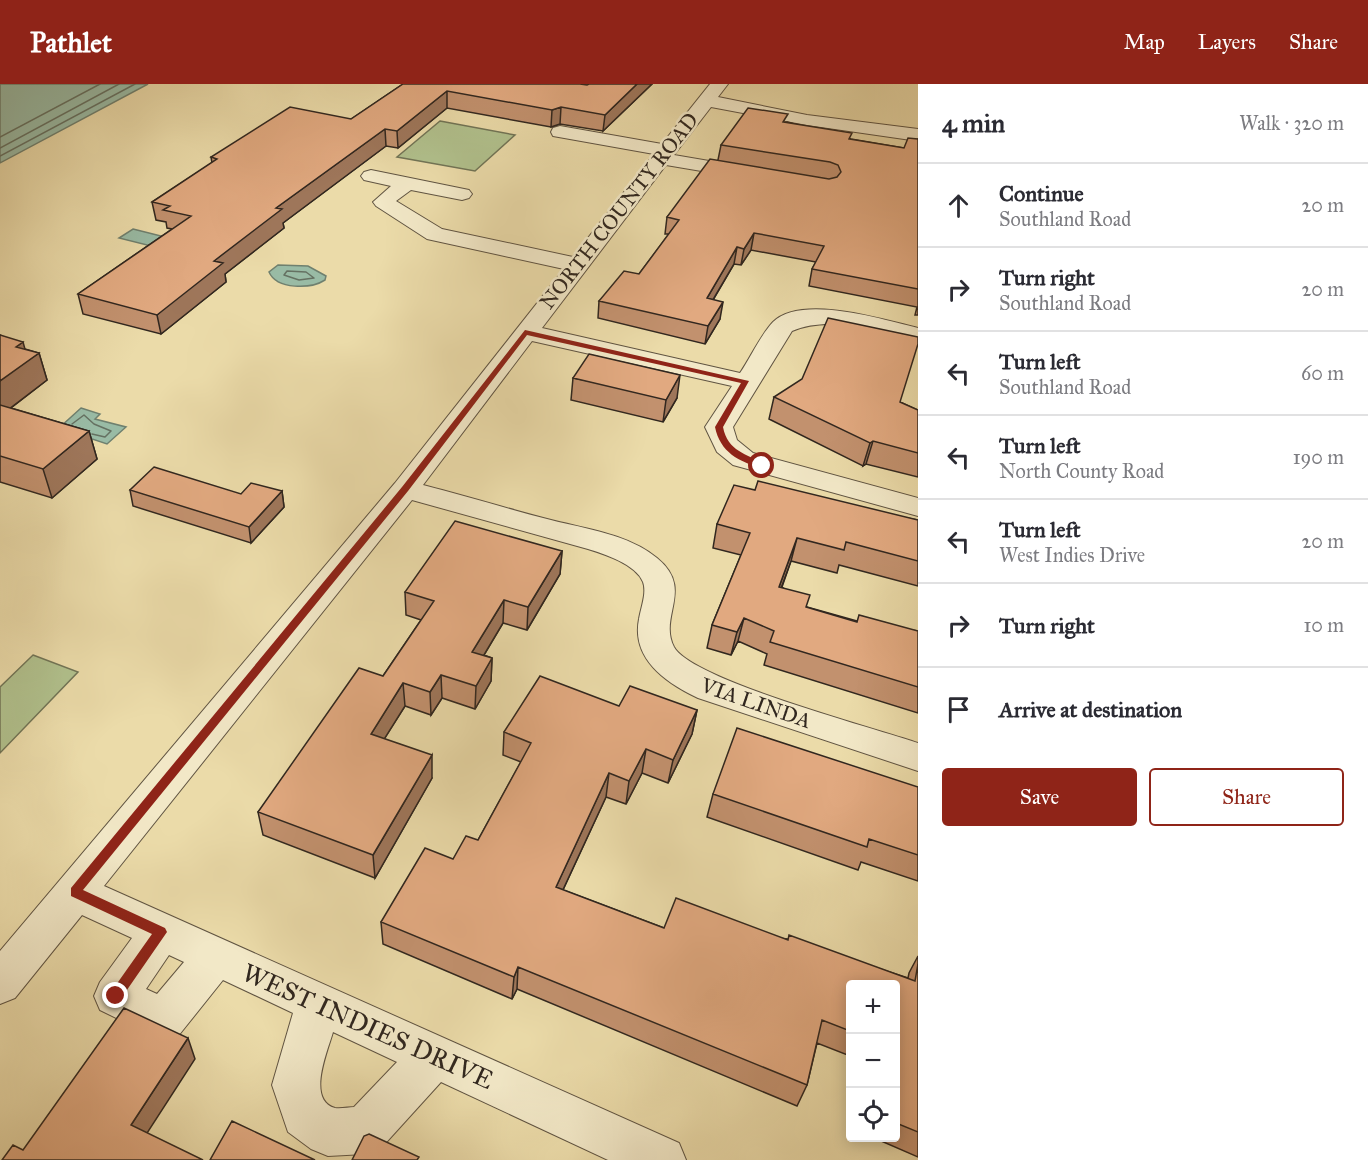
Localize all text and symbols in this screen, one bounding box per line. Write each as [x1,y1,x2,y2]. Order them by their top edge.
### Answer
text: Pathlet [30,25,112,60]
text: Map [1124,29,1165,55]
text: Layers [1198,29,1256,55]
text: Share [1289,29,1338,55]
street label: NORTH COUNTY ROAD [534,107,704,315]
text: 4 min [942,107,1005,139]
text: Walk · 320 m [1239,111,1344,135]
text: Continue [999,180,1084,207]
icon: ahead [942,189,975,222]
text: 20 m [1301,193,1344,217]
text: Southland Road [999,207,1131,231]
text: Turn right [999,264,1095,291]
icon: right [942,273,975,306]
text: 20 m [1301,277,1344,301]
text: Southland Road [999,291,1131,315]
text: Turn left [999,348,1081,375]
icon: left [942,357,975,390]
text: 60 m [1301,361,1344,385]
text: Southland Road [999,375,1131,399]
text: Turn left [999,432,1081,459]
icon: left [942,441,975,474]
text: 190 m [1293,445,1344,469]
route start [748,452,774,478]
text: North County Road [999,459,1164,483]
text: Turn left [999,516,1081,543]
icon: left [942,525,975,558]
text: 20 m [1301,529,1344,553]
text: West Indies Drive [999,543,1145,567]
icon: right [942,609,975,642]
text: Turn right [999,612,1095,639]
text: 10 m [1303,613,1344,637]
street label: VIA LINDA [696,672,815,734]
icon: arrive [942,693,975,726]
text: Arrive at destination [999,696,1182,723]
button: Save [942,768,1137,826]
button: Share [1149,768,1344,826]
street label: WEST INDIES DRIVE [237,956,499,1096]
map controls [846,980,900,1142]
button: + [846,980,900,1034]
route end [102,982,128,1008]
button: − [846,1034,900,1088]
button: locate [846,1088,900,1142]

